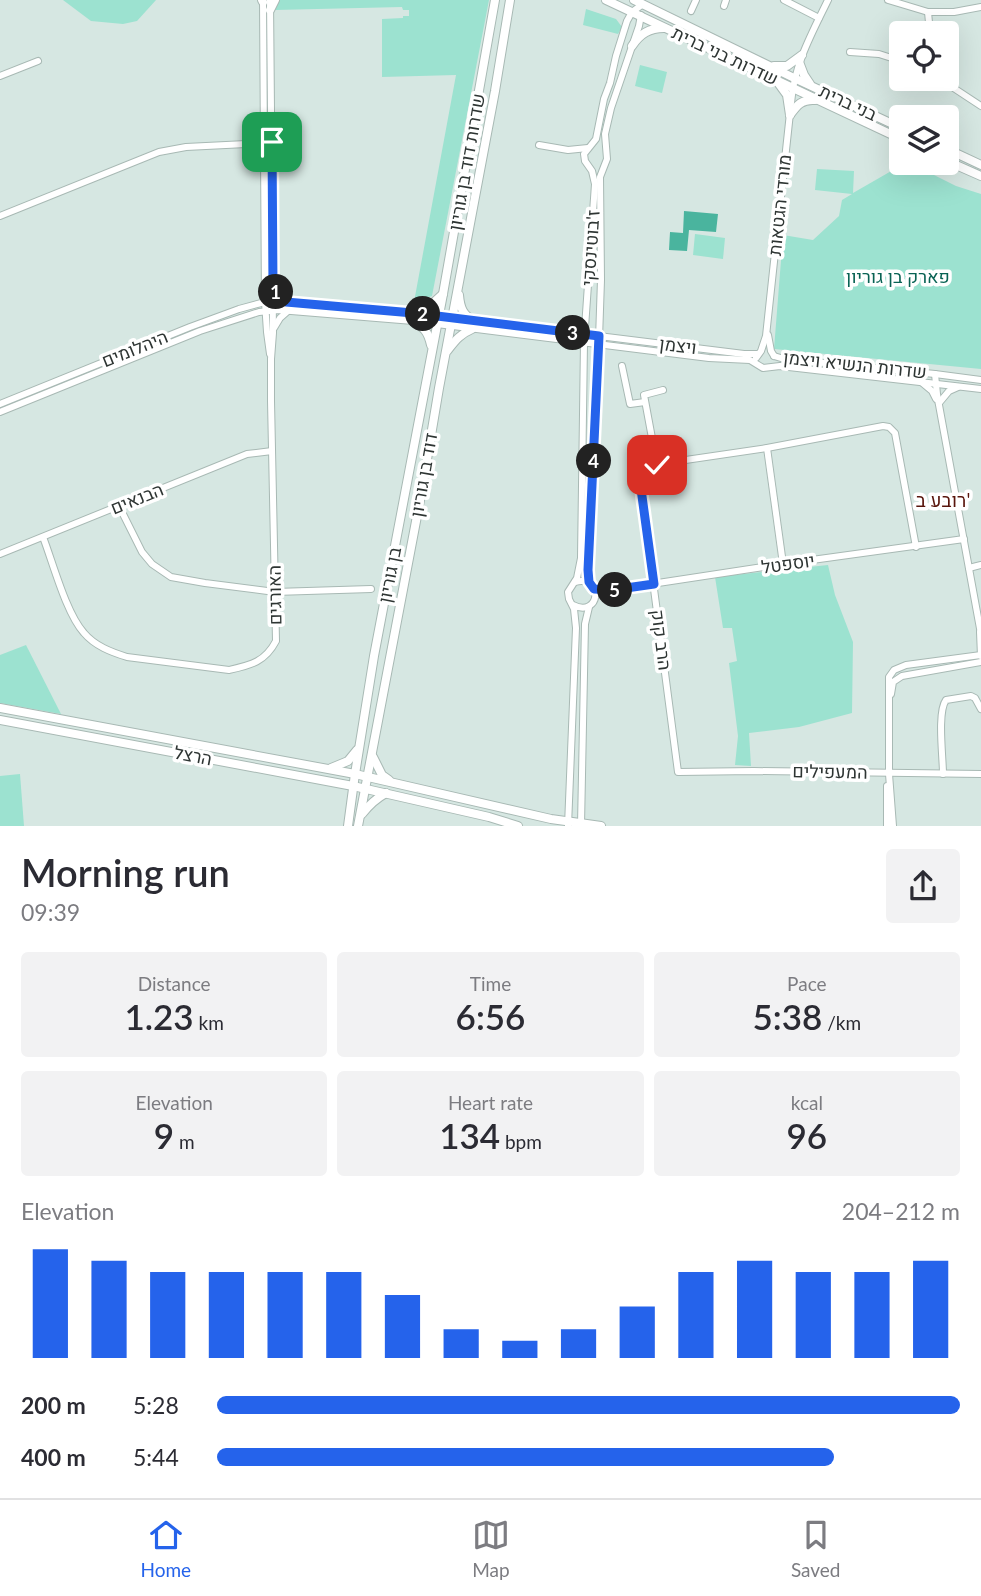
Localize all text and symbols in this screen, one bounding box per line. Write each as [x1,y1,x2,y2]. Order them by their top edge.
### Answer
street label: שדרות בני ברית [669,21,782,89]
map controls [889,21,959,175]
button: locate [889,21,959,91]
street label: בני ברית [816,79,881,125]
street label: שדרות דוד בן גוריון [443,92,489,232]
button: layers [889,105,959,175]
pin [242,112,302,172]
icon: arrive [253,123,291,161]
street label: מורדי הגטאות [763,153,795,257]
street label: ז'בוטינסקי [576,209,604,287]
park label: פארק בן גוריון [846,265,950,287]
pin: 1 [258,274,294,310]
text: 1 [270,280,281,303]
pin: 2 [406,296,440,332]
text: 2 [417,302,428,325]
pin: 3 [556,316,590,350]
text: 3 [567,321,578,344]
street label: היהלומים [98,325,171,371]
street label: ויצמן [658,332,698,358]
street label: שדרות הנשיא ויצמן [782,346,928,382]
street label: דוד בן גוריון [405,431,441,519]
pin [627,435,687,495]
pin: 4 [576,444,612,478]
icon: check [638,446,676,484]
text: 4 [588,449,599,472]
street label: הבנאים [107,478,166,519]
district label: רובע ב' [916,488,970,511]
street label: בן גוריון [373,545,405,605]
street label: יוספטל [760,548,816,578]
street label: האורגים [262,565,286,625]
pin: 5 [598,572,632,608]
text: 5 [609,578,620,601]
street label: הרב קוק [647,608,677,672]
street label: הרצל [172,741,214,769]
street label: המעפילים [792,759,868,783]
text: Morning run [21,849,230,895]
button: share [886,849,960,923]
text: 09:39 [21,898,80,926]
text: Distance [138,972,211,995]
text: Time [470,972,511,995]
text: Pace [787,972,827,995]
text: 1.23 [124,995,194,1037]
text: 6:56 [456,995,525,1037]
text: 5:38 [753,995,822,1037]
text: km [194,1011,224,1034]
text: /km [822,1011,861,1034]
text: Elevation [136,1091,213,1114]
text: Heart rate [448,1091,533,1114]
text: kcal [791,1091,823,1114]
text: 9 [154,1114,174,1156]
text: 134 [439,1114,500,1156]
text: 96 [787,1114,827,1156]
text: m [174,1130,195,1153]
text: bpm [500,1130,542,1153]
text: Elevation [21,1197,114,1225]
text: 204–212 m [842,1197,960,1225]
text: 200 m [21,1391,86,1419]
text: 5:28 [133,1391,179,1419]
text: 400 m [21,1443,86,1471]
text: 5:44 [133,1443,179,1471]
tab: Home [140,1516,191,1581]
tab: Map [472,1516,510,1581]
tab: Saved [791,1516,841,1581]

